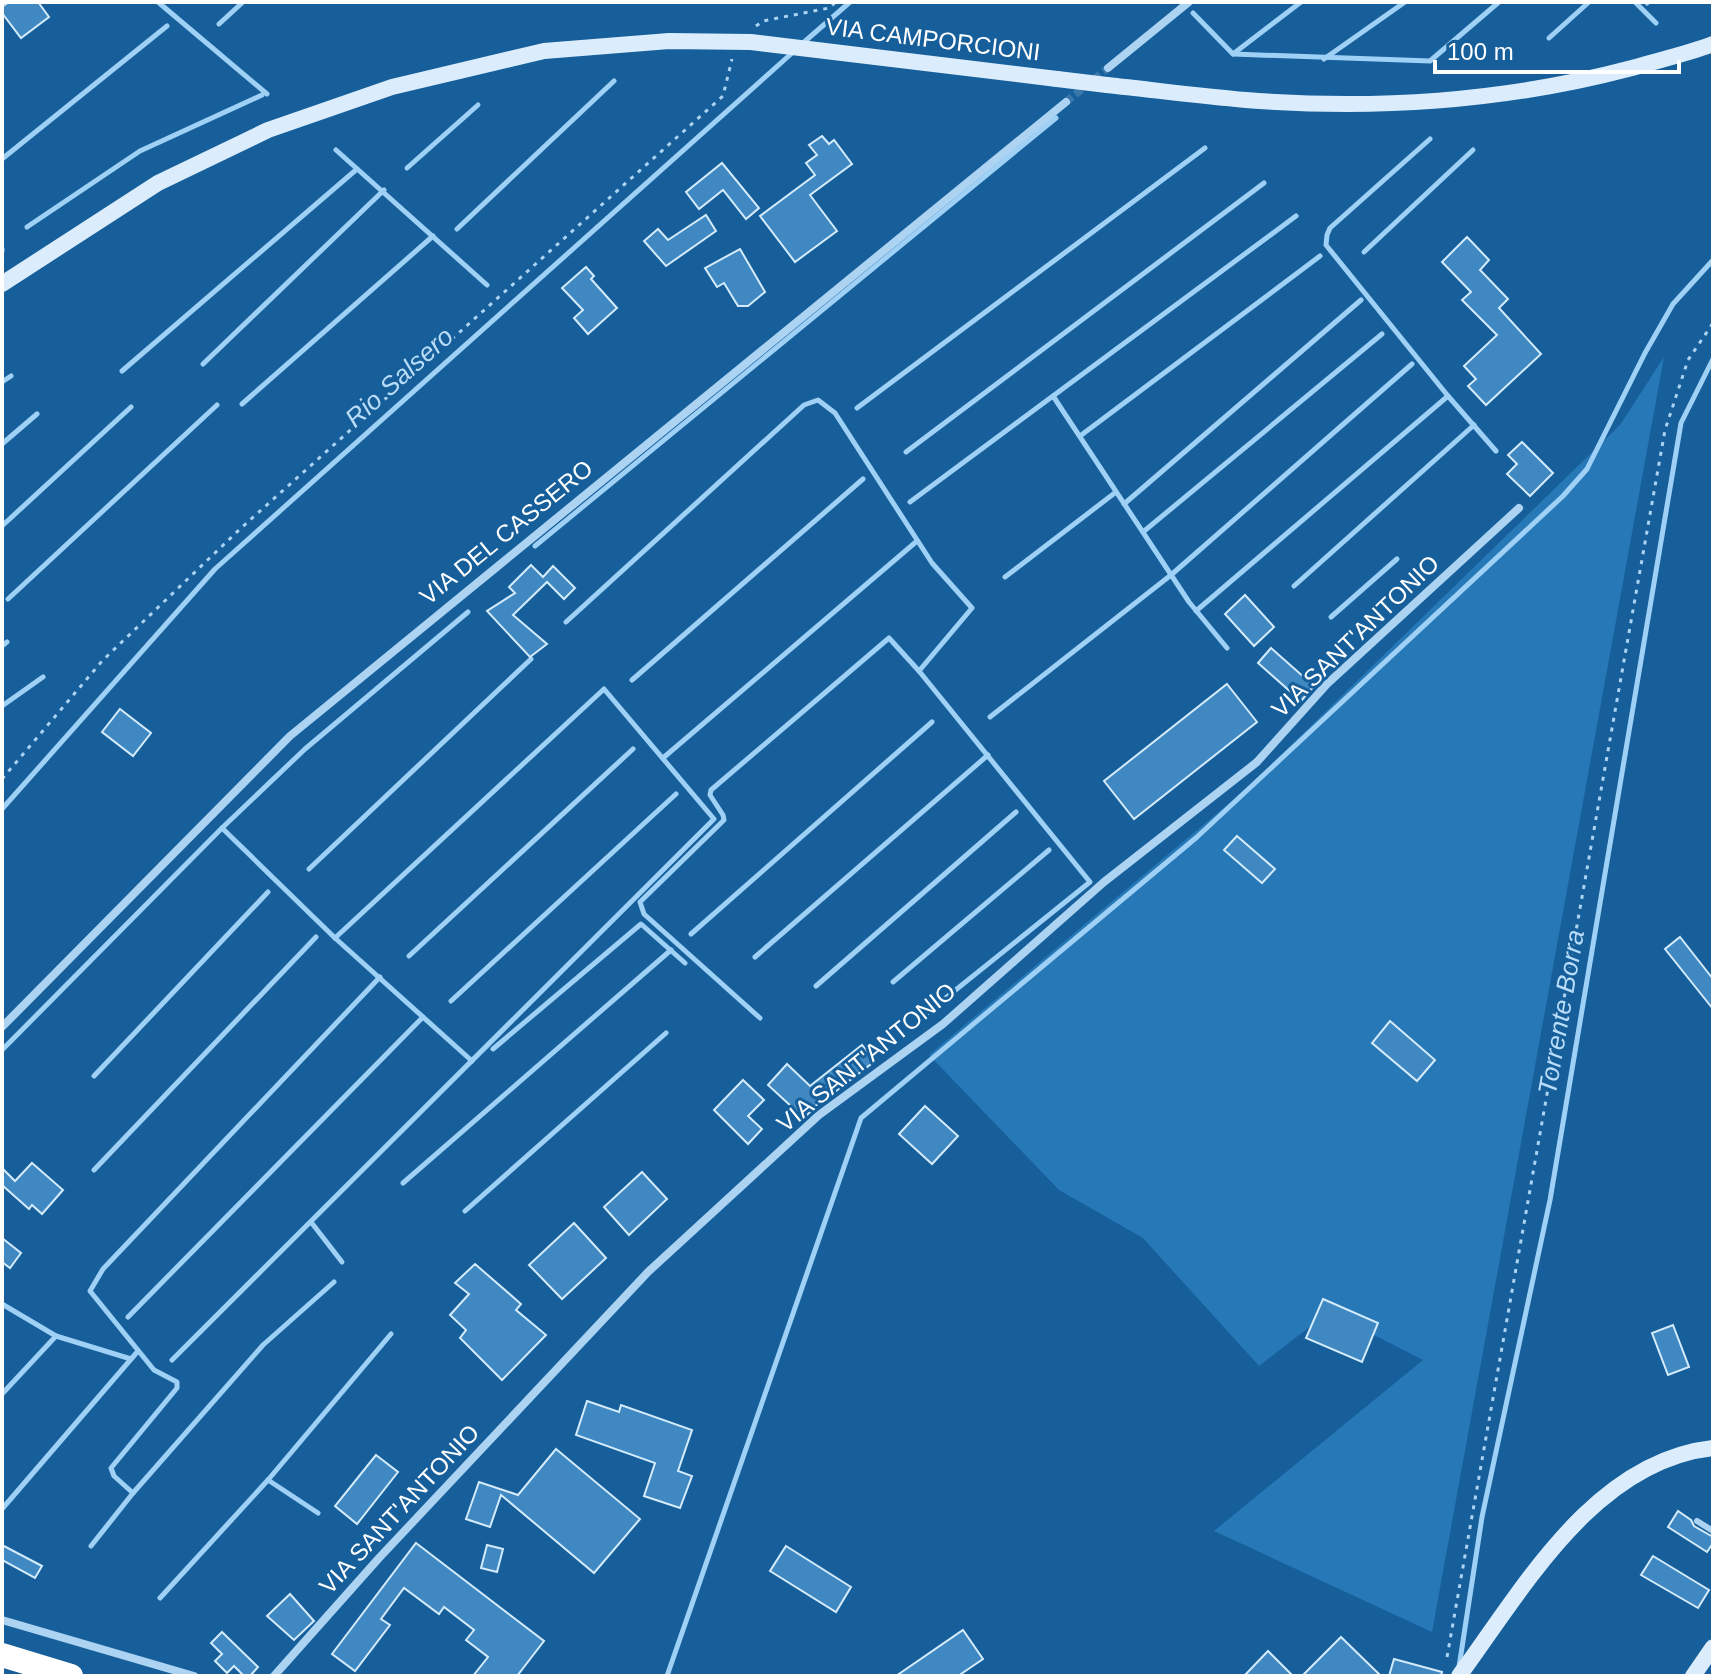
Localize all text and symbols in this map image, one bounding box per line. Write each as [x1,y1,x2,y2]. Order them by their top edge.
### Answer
street label: VIA CAMPORCIONI [824,12,1042,66]
scale bar [1435,24,1679,74]
text: 100 m [1447,38,1514,65]
water label: Rio Salsero [339,321,459,433]
street label: VIA DEL CASSERO [414,454,598,610]
street label: VIA SANT'ANTONIO [1266,549,1444,723]
water label: Torrente Borra [1532,927,1590,1097]
street label: VIA SANT'ANTONIO [771,977,961,1137]
street label: VIA SANT'ANTONIO [314,1419,484,1599]

